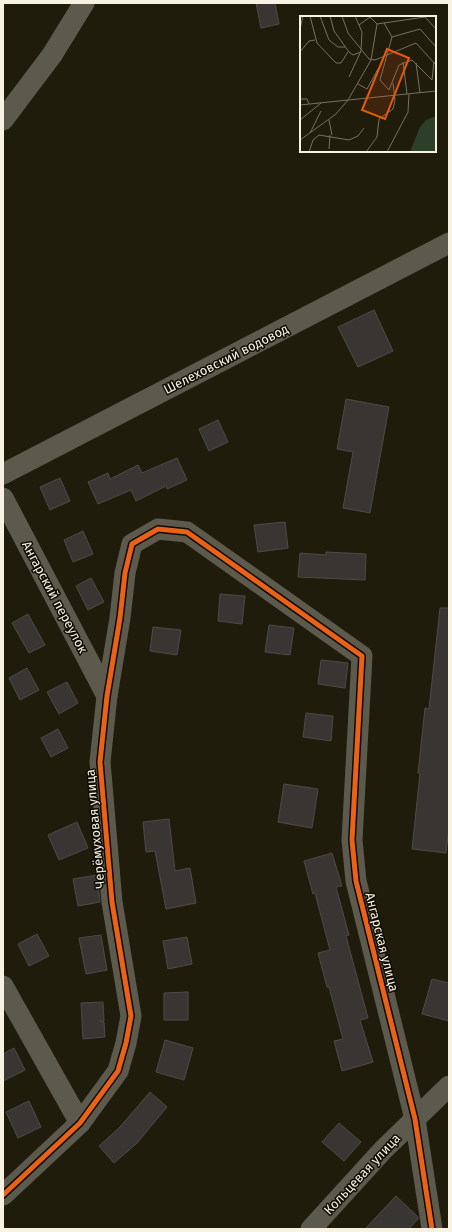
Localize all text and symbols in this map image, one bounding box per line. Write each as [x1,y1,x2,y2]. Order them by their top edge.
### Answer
inset map [300,16,436,152]
street label: Шелеховский водовод [161,321,291,397]
street label: Ангарский переулок [19,538,91,656]
street label: Черёмуховая улица [82,769,108,889]
street label: Ангарская улица [362,891,402,993]
street label: Кольцевая улица [321,1131,403,1217]

